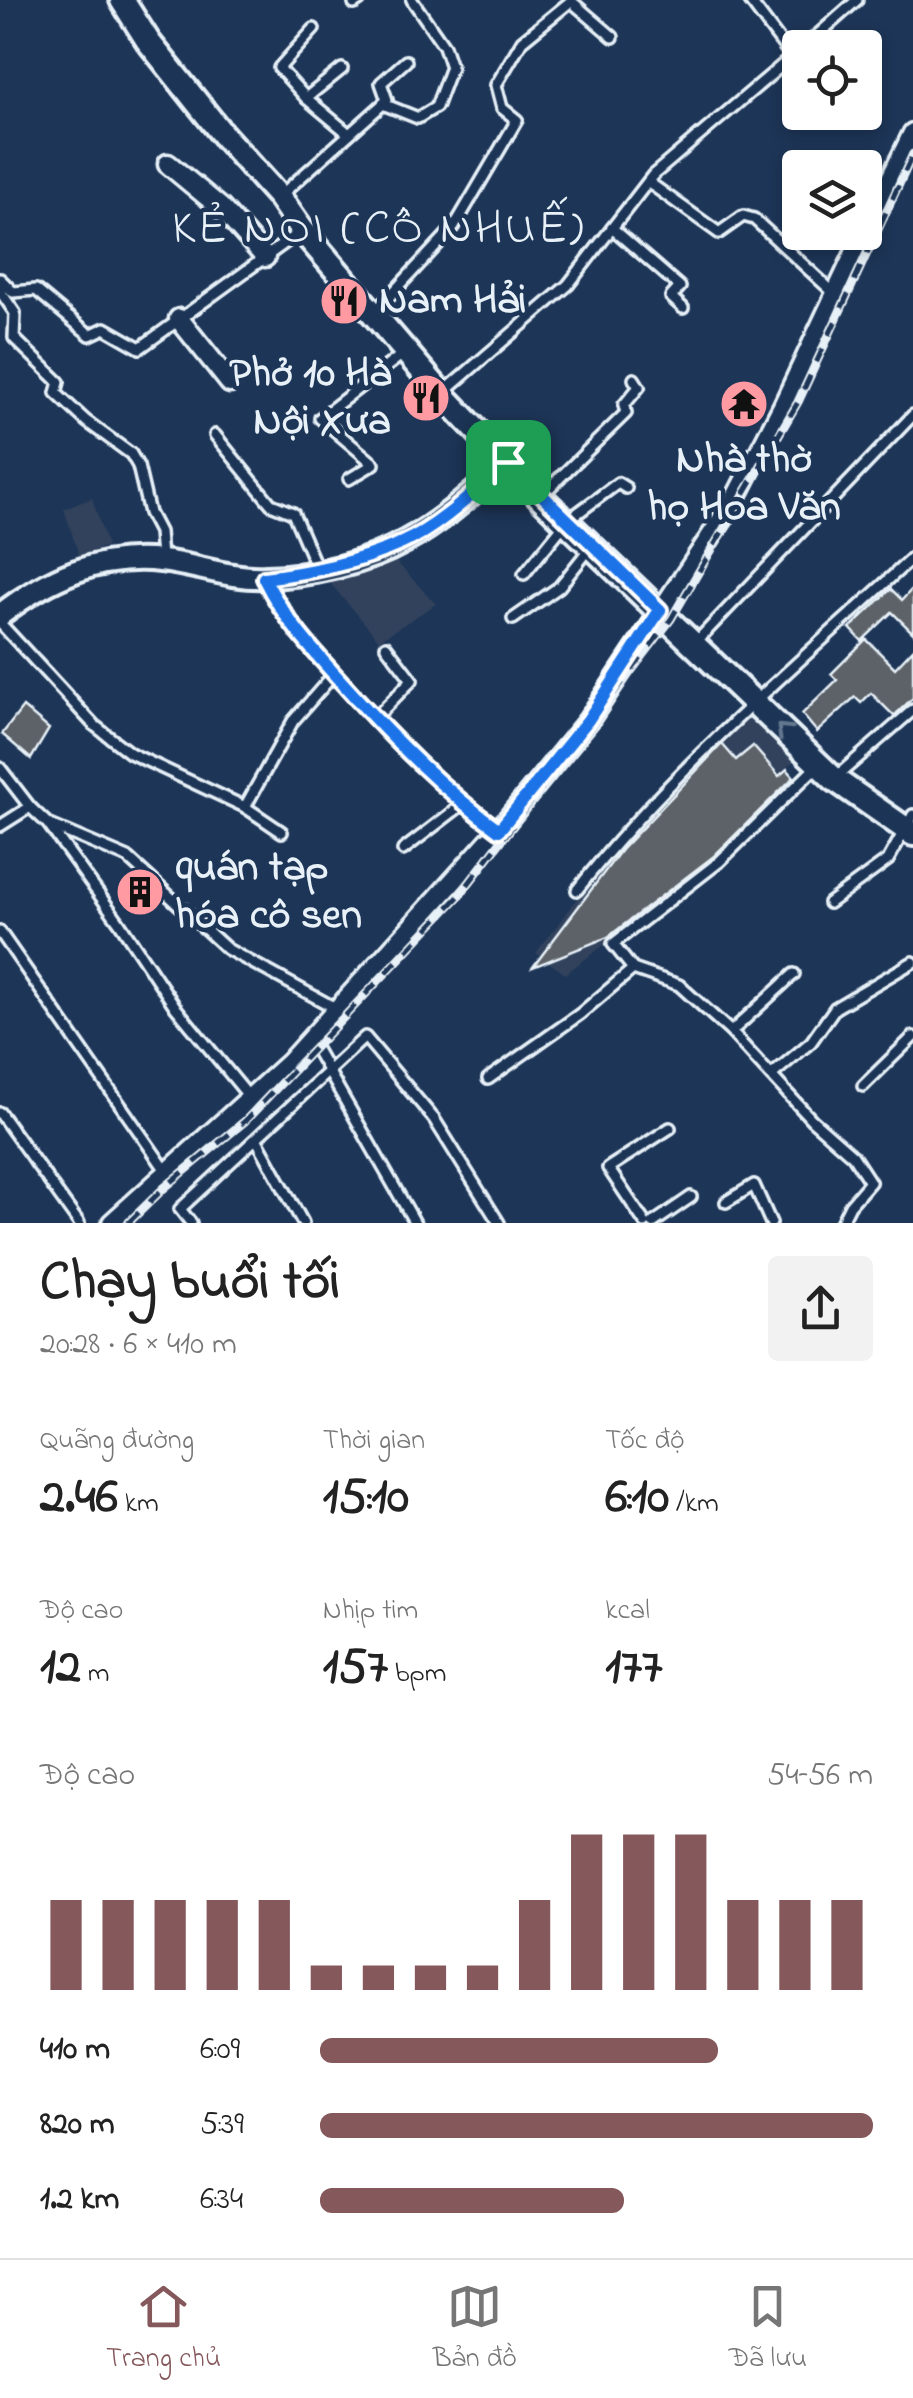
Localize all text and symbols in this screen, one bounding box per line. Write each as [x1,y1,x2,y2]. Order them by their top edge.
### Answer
map controls [782,30,882,250]
button: locate [782,30,882,130]
button: layers [782,150,882,250]
district label: KẺ NOI (CỔ NHUẾ) [172,195,586,265]
place label: Nam Hải [379,271,526,332]
restaurant icon: Nam Hải [318,275,370,327]
place label: Phở 10 Hà Nội Xưa [229,344,392,453]
restaurant icon: Phở 10 Hà Nội Xưa [400,372,452,424]
temple icon: Nhà thờ họ Hoa Văn [718,378,770,430]
pin [466,420,551,505]
place label: Nhà thờ họ Hoa Văn [647,430,841,539]
icon: arrive [481,435,536,490]
one-way arrow [776,724,794,742]
place label: quán tạp hóa cô sen [175,838,362,947]
building icon: quán tạp hóa cô sen [114,866,166,918]
text: Chạy buổi tối [40,1244,340,1324]
button: share [768,1256,873,1361]
text: 20:28 · 6 × 410 m [40,1322,237,1369]
text: Quãng đường [40,1421,194,1462]
text: Thời gian [323,1421,425,1462]
text: Tốc độ [605,1421,684,1462]
text: 2.46 [40,1462,118,1535]
text: 15:10 [323,1462,409,1535]
text: 6:10 [605,1462,669,1535]
text: km [118,1484,159,1525]
text: /km [669,1484,719,1525]
text: Độ cao [40,1591,123,1632]
text: Nhịp tim [323,1591,418,1632]
text: kcal [605,1591,650,1632]
text: 12 [40,1632,81,1705]
text: 157 [323,1632,388,1705]
text: 177 [605,1632,662,1705]
text: m [81,1654,109,1695]
text: bpm [388,1654,447,1695]
text: Độ cao [40,1753,135,1800]
text: 54–56 m [767,1753,873,1800]
text: 410 m [40,2027,110,2074]
text: 6:09 [200,2027,240,2074]
text: 820 m [40,2102,115,2149]
text: 5:39 [200,2102,244,2149]
text: 1.2 km [40,2177,119,2224]
text: 6:34 [200,2177,243,2224]
tab: Trang chủ [106,2279,221,2380]
tab: Bản đồ [433,2279,517,2380]
tab: Đã lưu [729,2279,807,2380]

